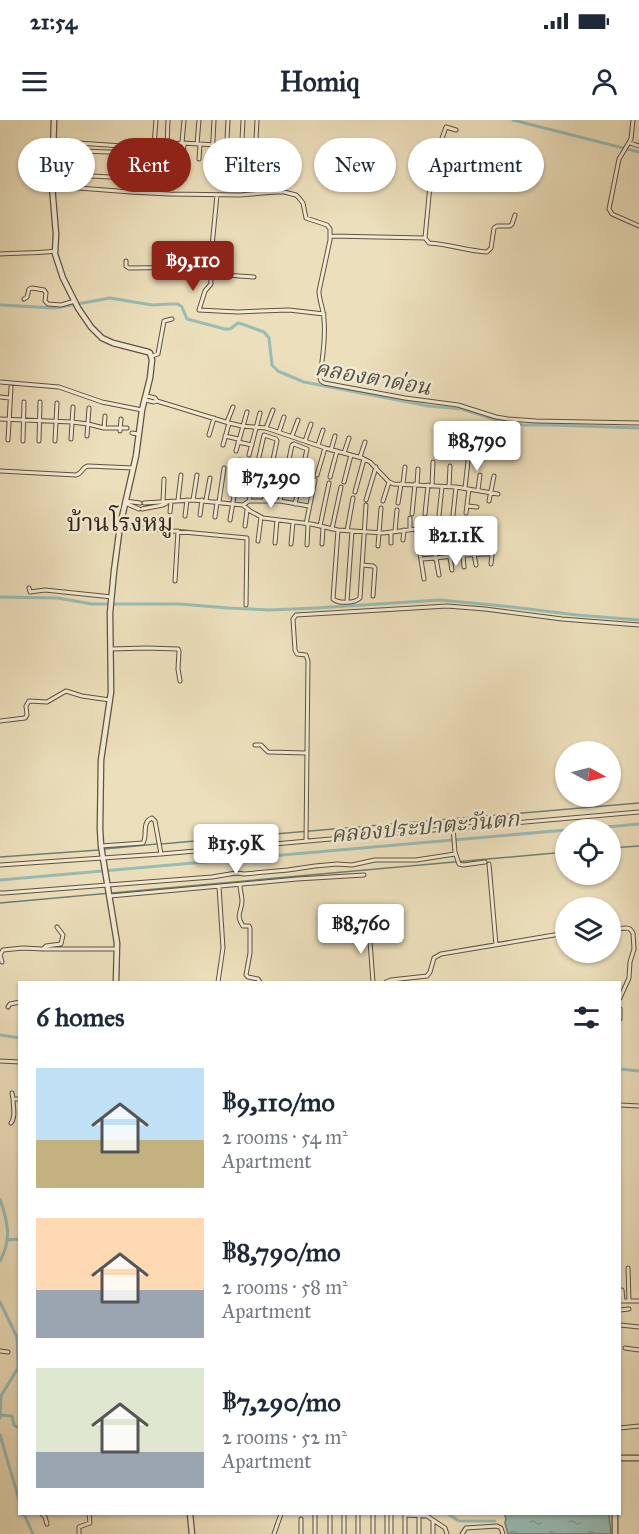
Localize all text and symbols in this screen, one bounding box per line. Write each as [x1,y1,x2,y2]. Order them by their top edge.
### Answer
text: 21:54 [30,8,77,35]
icon: menu [18,65,51,98]
text: Homiq [280,65,359,98]
icon: person [588,65,621,98]
chip: Buy [18,138,95,192]
chip: Rent [107,138,191,192]
chip: Filters [203,138,302,192]
chip: New [314,138,396,192]
chip: Apartment [408,138,544,192]
pin: ฿9,110 [144,241,242,292]
text: ฿9,110 [166,248,220,272]
water label: คลองตาด่อน [313,354,433,401]
pin: ฿8,790 [428,421,526,472]
text: ฿8,790 [448,428,506,452]
pin: ฿7,290 [222,458,320,509]
text: ฿7,290 [241,465,301,489]
district label: บ้านโรงหมู [67,505,173,538]
pin: ฿21.1K [407,516,505,567]
text: ฿21.1K [428,523,484,547]
north arrow [555,741,621,807]
map controls [555,741,621,963]
water label: คลองประปาตะวันตก [330,805,521,848]
button: locate [555,819,621,885]
pin: ฿15.9K [187,824,285,875]
text: ฿15.9K [208,831,264,855]
button: layers [555,897,621,963]
pin: ฿8,760 [312,904,410,955]
text: ฿8,760 [332,911,390,935]
text: 6 homes [36,1001,125,1033]
icon: filters [570,1001,603,1034]
text: ฿9,110/mo [222,1086,335,1118]
icon: home [84,1092,156,1164]
text: 2 rooms · 54 m² [222,1125,348,1149]
text: Apartment [222,1149,311,1173]
text: ฿8,790/mo [222,1236,341,1268]
icon: home [84,1242,156,1314]
text: 2 rooms · 58 m² [222,1275,348,1299]
text: Apartment [222,1299,311,1323]
text: ฿7,290/mo [222,1386,341,1418]
icon: home [84,1392,156,1464]
text: 2 rooms · 52 m² [222,1425,347,1449]
text: Apartment [222,1449,311,1473]

